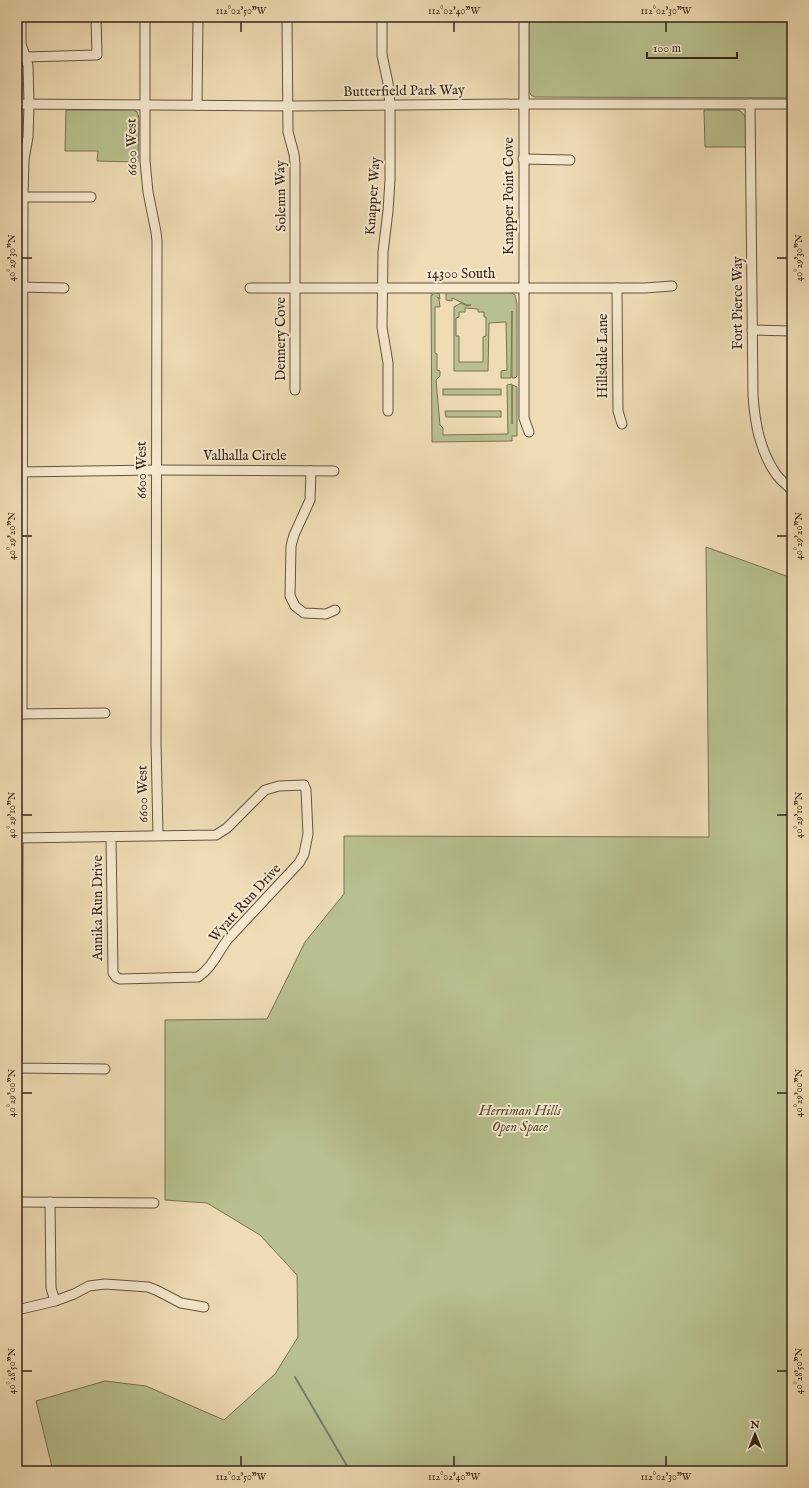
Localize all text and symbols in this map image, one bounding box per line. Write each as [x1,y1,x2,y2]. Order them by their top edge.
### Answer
text: 112°02'50"W [216,5,267,18]
text: 112°02'40"W [428,5,480,18]
text: 112°02'30"W [641,5,692,18]
scale bar [647,34,737,60]
text: 100 m [653,41,681,56]
street label: Butterfield Park Way [343,81,465,101]
street label: 6600 West [122,118,141,176]
street label: Knapper Point Cove [500,137,518,255]
street label: Knapper Way [361,156,385,236]
street label: Solemn Way [271,160,291,232]
text: 40°29'30"N [6,234,19,282]
text: 40°29'30"N [793,234,806,282]
street label: Fort Pierce Way [729,256,747,350]
street label: 14300 South [427,265,496,283]
street label: Dennery Cove [272,296,290,381]
street label: Hillsdale Lane [594,313,612,399]
street label: 6600 West [133,441,151,499]
street label: Valhalla Circle [202,447,287,465]
text: 40°29'20"N [6,512,19,560]
text: 40°29'20"N [793,512,806,560]
street label: 6600 West [133,765,152,823]
text: 40°29'10"N [6,791,19,839]
text: 40°29'10"N [793,791,806,839]
street label: Annika Run Drive [89,855,107,962]
street label: Wyatt Run Drive [205,860,285,946]
text: 40°29'00"N [6,1069,19,1117]
text: 40°29'00"N [793,1069,806,1117]
park label: Herriman Hills Open Space [478,1102,562,1136]
text: 40°28'50"N [6,1347,19,1394]
text: 40°28'50"N [793,1347,806,1394]
north arrow [735,1414,775,1454]
text: N [749,1418,760,1432]
text: 112°02'50"W [216,1471,267,1484]
text: 112°02'40"W [428,1471,480,1484]
text: 112°02'30"W [641,1471,692,1484]

